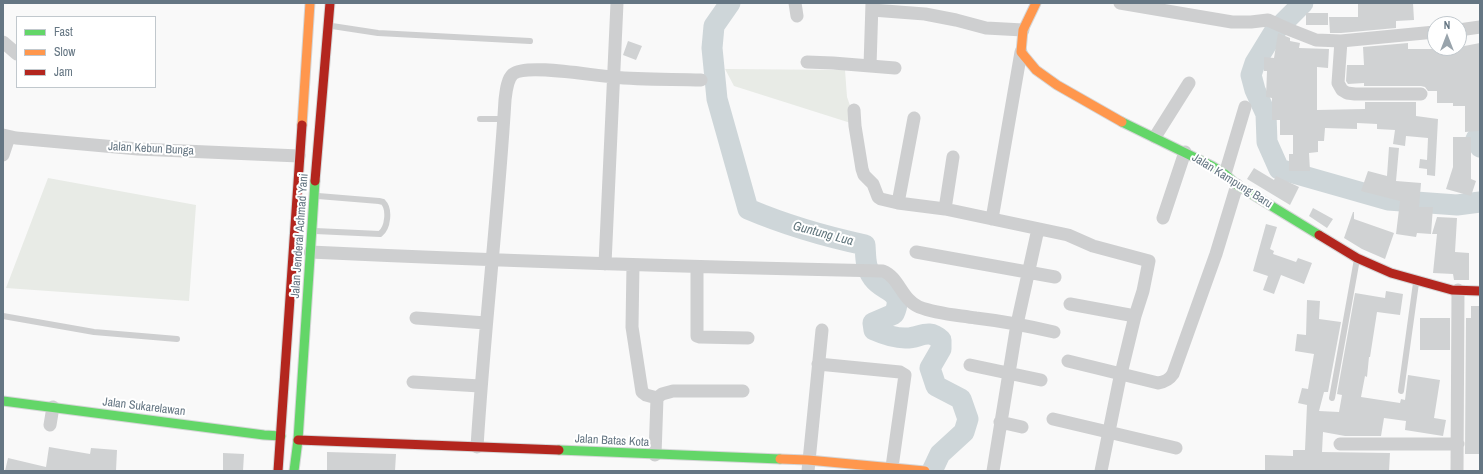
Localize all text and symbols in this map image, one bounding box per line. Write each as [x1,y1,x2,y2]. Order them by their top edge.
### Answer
legend [16,16,156,88]
north arrow [1427,16,1467,56]
text: N [1444,18,1450,32]
text: Fast [54,24,73,40]
text: Slow [54,44,75,60]
text: Jam [54,64,73,80]
street label: Jalan Kebun Bunga [108,140,194,158]
street label: Jalan Kampung Baru [1189,151,1275,211]
street label: Jalan Jenderal Achmad Yani [288,173,312,299]
water label: Guntung Lua [791,218,855,250]
street label: Jalan Sukarelawan [102,395,186,419]
street label: Jalan Batas Kota [574,432,650,450]

